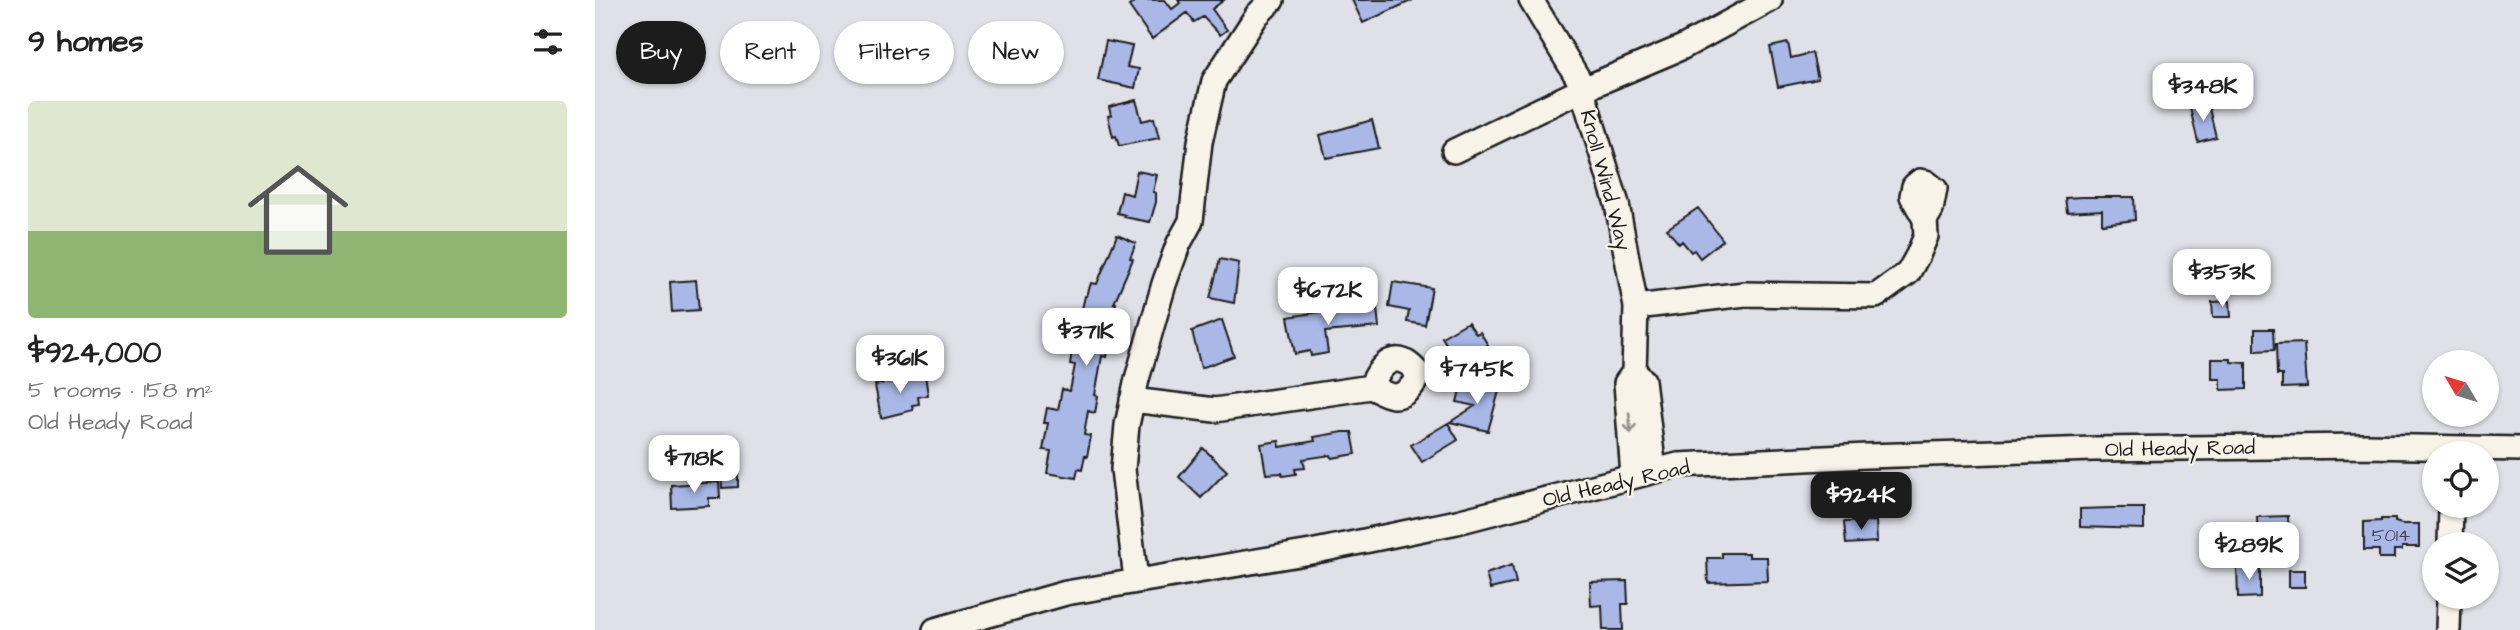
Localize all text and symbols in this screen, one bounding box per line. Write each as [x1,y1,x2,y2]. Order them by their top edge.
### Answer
text: 9 homes [28,21,143,63]
chip: Buy [616,21,706,84]
chip: Rent [720,21,820,84]
chip: Filters [834,21,954,84]
chip: New [968,21,1064,84]
icon: filters [529,23,567,61]
pin: $348K [2154,64,2252,123]
text: $348K [2169,70,2238,102]
street label: Knoll Wind Way [1571,107,1638,255]
icon: home [235,147,361,273]
pin: $353K [2173,250,2271,309]
text: $353K [2189,256,2255,288]
pin: $672K [1279,268,1377,327]
text: $672K [1294,274,1362,306]
pin: $371K [1037,308,1135,368]
text: $371K [1058,315,1114,347]
text: $924,000 [28,332,161,374]
pin: $361K [851,336,949,395]
text: $361K [872,342,928,374]
pin: $745K [1428,346,1526,406]
north arrow [2422,350,2499,427]
map controls [2422,350,2499,609]
text: $745K [1441,353,1513,385]
text: 5 rooms · 158 m² [28,374,213,406]
text: Old Heady Road [28,406,193,438]
one-way arrow [1624,411,1637,434]
street label: Old Heady Road [2105,433,2256,466]
pin: $718K [645,435,743,495]
button: locate [2422,441,2499,518]
text: $718K [665,442,723,474]
street label: Old Heady Road [1540,452,1693,516]
pin: $924K [1812,472,1910,532]
text: $924K [1827,479,1895,511]
pin: $289K [2200,522,2298,582]
house number: 5014 [2372,523,2410,548]
text: $289K [2215,529,2283,561]
button: layers [2422,532,2499,609]

